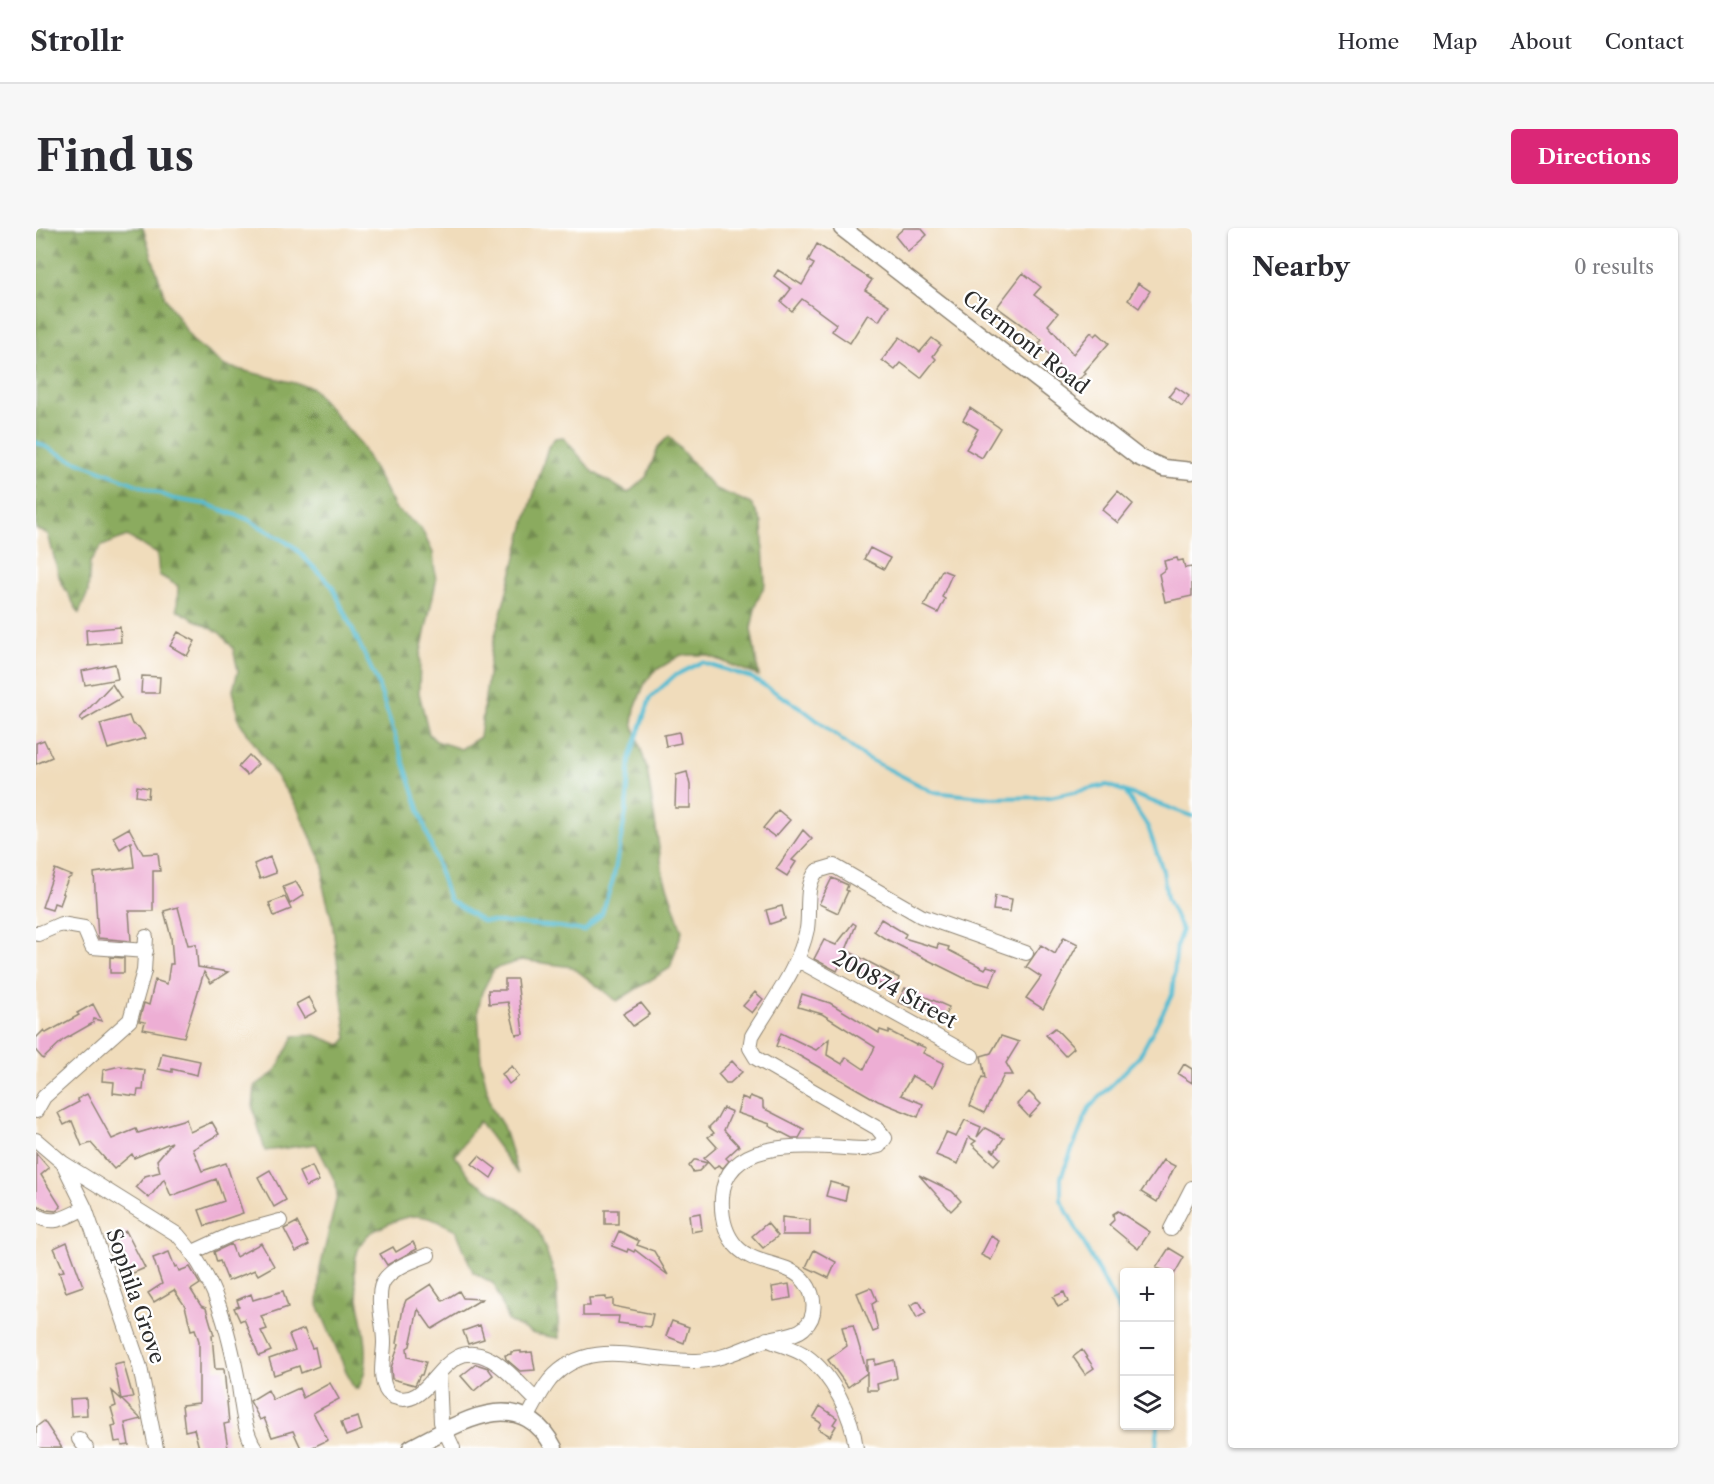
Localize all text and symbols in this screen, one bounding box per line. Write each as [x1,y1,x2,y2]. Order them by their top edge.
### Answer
text: Strollr [30,24,124,58]
text: Home [1338,29,1399,54]
text: Map [1432,29,1477,54]
text: About [1510,29,1572,54]
text: Contact [1605,29,1684,54]
button: Directions [1511,129,1678,184]
text: Find us [36,130,194,182]
text: Nearby [1252,251,1350,283]
text: 0 results [1574,255,1654,279]
street label: Clermont Road [958,285,1094,399]
street label: 200874 Street [829,945,962,1034]
street label: Sophila Grove [101,1225,171,1367]
map controls [1120,1268,1174,1430]
button: + [1120,1268,1174,1322]
button: − [1120,1322,1174,1376]
button: layers [1120,1376,1174,1430]

